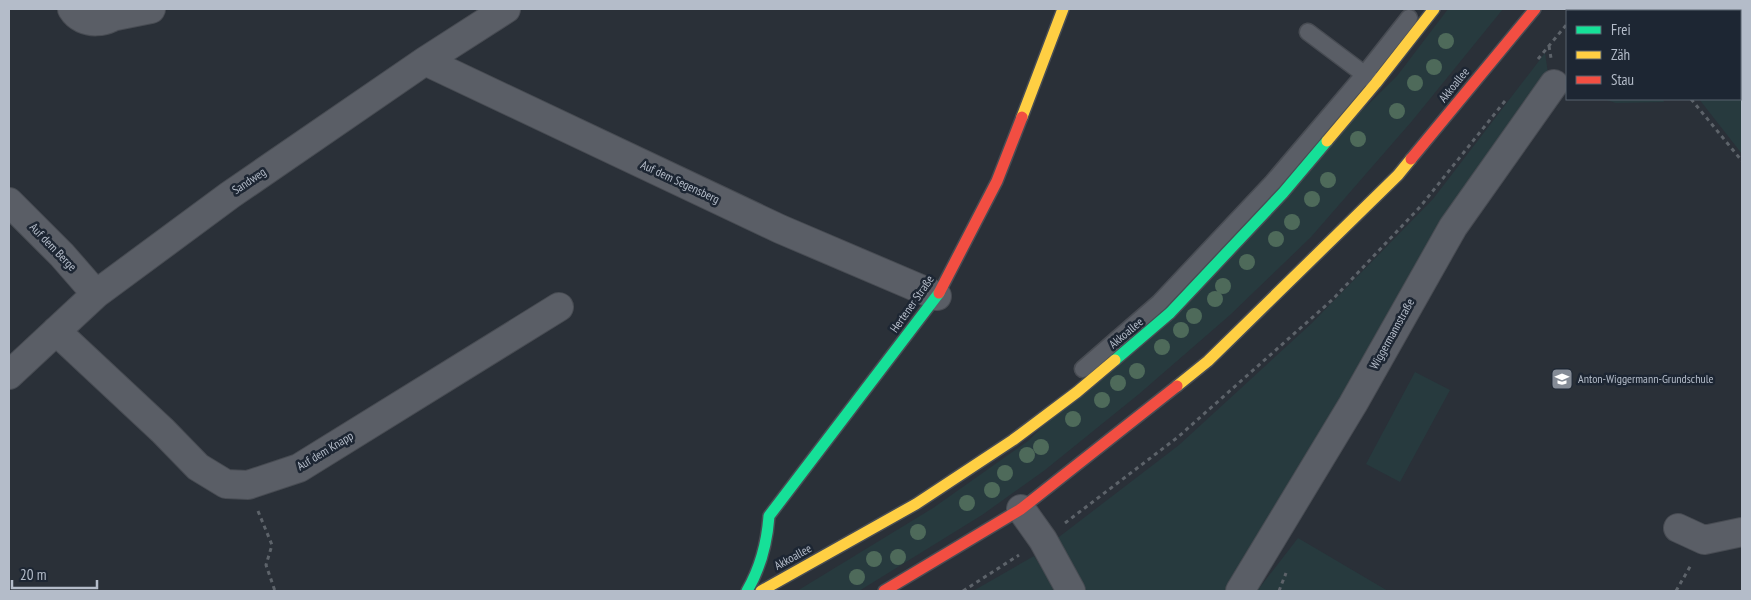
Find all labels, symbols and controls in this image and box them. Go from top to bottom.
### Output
legend [1566,10,1741,100]
text: Frei [1611,20,1631,39]
text: Zäh [1611,45,1630,64]
street label: Akkoallee [1435,64,1472,105]
text: Stau [1611,70,1634,89]
street label: Auf dem Segensberg [638,157,722,206]
street label: Sandweg [229,164,268,197]
street label: Auf dem Berge [27,219,80,274]
street label: Hertener Straße [886,272,937,335]
street label: Wiggermannstraße [1366,296,1417,372]
street label: Akkoallee [1105,314,1146,351]
school or university icon: Anton-Wiggermann-Grundschule [1550,367,1574,391]
place label: Anton-Wiggermann-Grundschule [1578,371,1713,386]
street label: Auf dem Knapp [294,428,356,473]
street label: Akkoallee [772,540,814,573]
scale bar [12,558,98,590]
text: 20 m [20,565,46,584]

